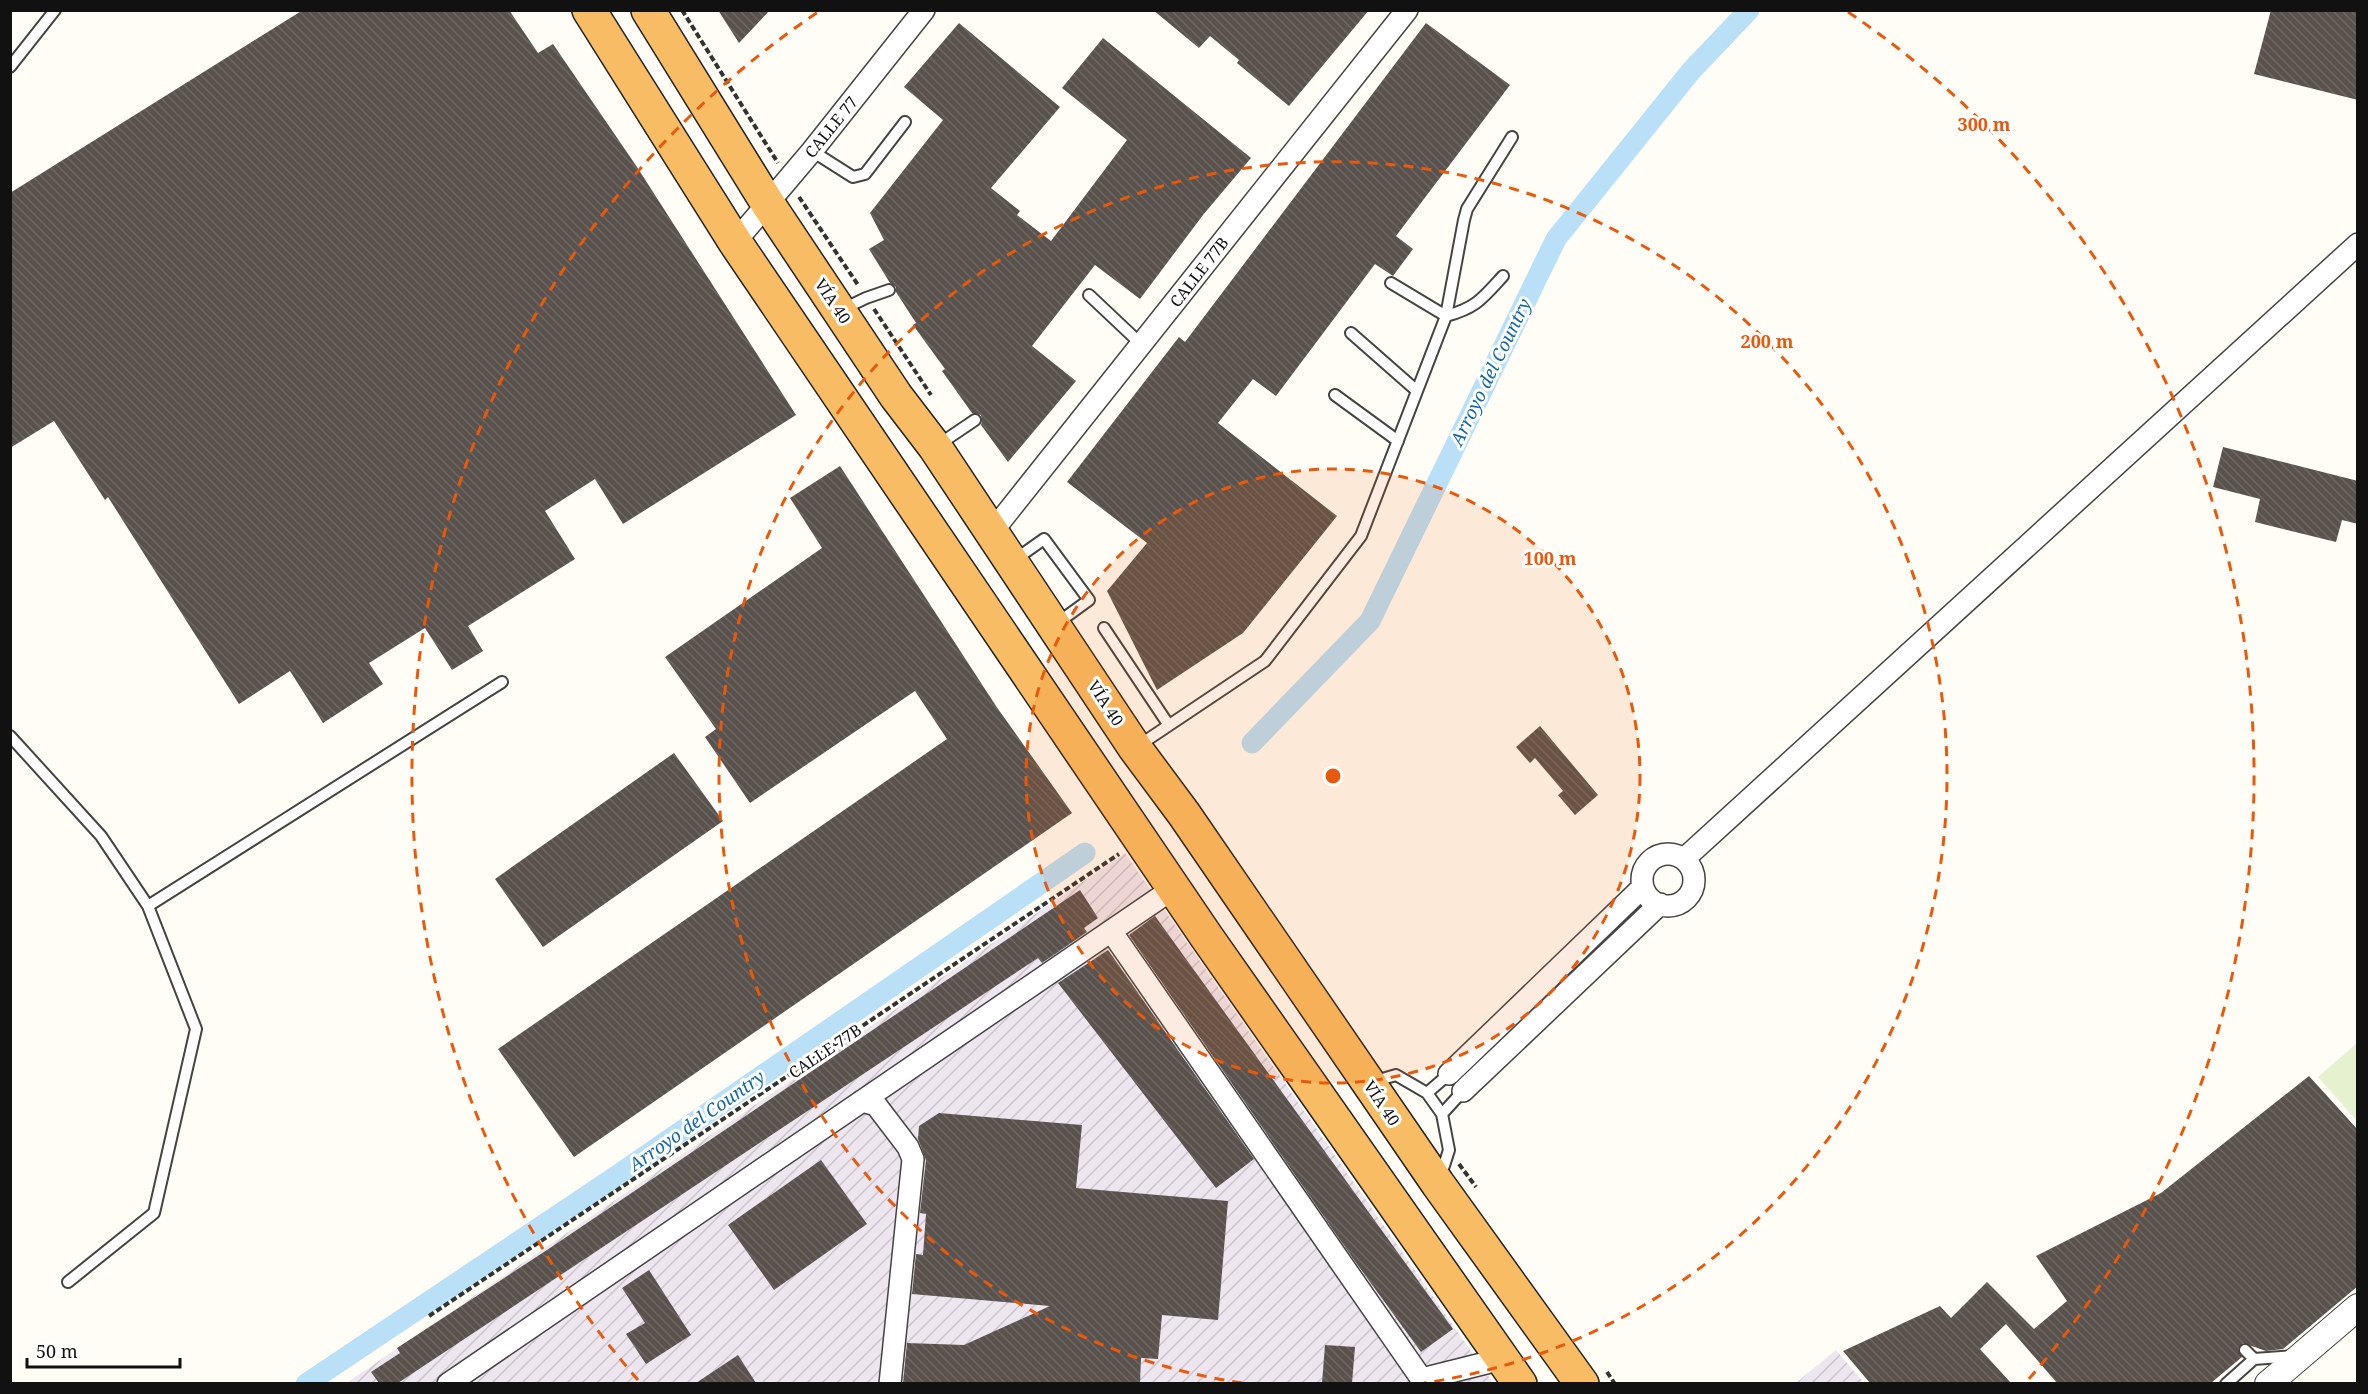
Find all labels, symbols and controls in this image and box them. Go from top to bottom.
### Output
street label: CALLE 77 [799,92,863,162]
text: 300 m [1958,112,2011,136]
street label: CALLE 77B [1165,232,1233,312]
street label: VÍA 40 [810,274,856,328]
water label: Arroyo del Country [1443,294,1536,451]
text: 200 m [1741,329,1794,353]
text: 100 m [1524,546,1577,570]
street label: VÍA 40 [1083,676,1129,730]
centre of rings [1323,766,1343,786]
street label: CALLE 77B [784,1019,866,1083]
water label: Arroyo del Country [622,1064,769,1177]
street label: VÍA 40 [1359,1076,1405,1130]
scale bar [27,1331,180,1369]
text: 50 m [36,1339,78,1363]

